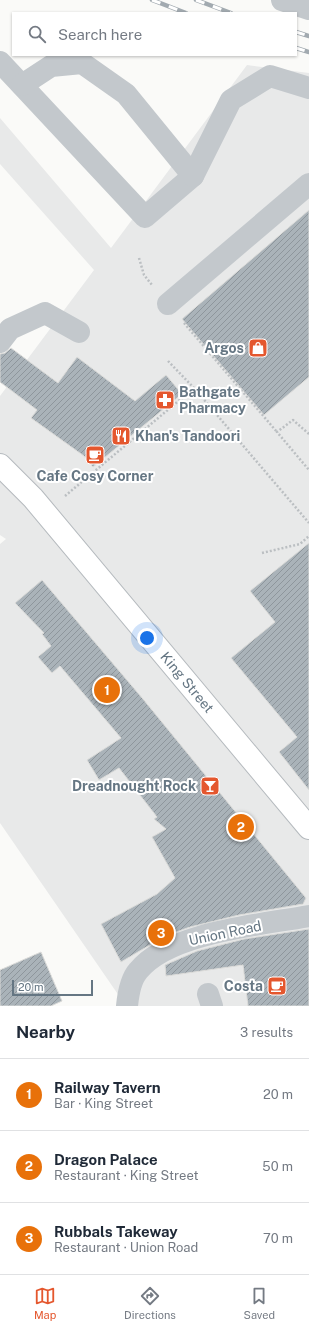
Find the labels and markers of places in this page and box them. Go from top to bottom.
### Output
shop icon: Argos [247,337,269,359]
place label: Argos [204,340,244,356]
place label: Bathgate Pharmacy [179,384,246,416]
pharmacy icon: Bathgate Pharmacy [154,389,176,411]
restaurant icon: Khan's Tandoori [110,425,132,447]
place label: Khan's Tandoori [135,428,240,444]
cafe icon: Cafe Cosy Corner [84,444,106,466]
place label: Cafe Cosy Corner [37,468,154,484]
pin: 1 [94,675,120,705]
bar icon: Dreadnought Rock [199,775,221,797]
place label: Dreadnought Rock [72,778,196,794]
pin: 2 [228,812,254,842]
pin: 3 [148,918,174,948]
cafe icon: Costa [266,975,288,997]
place label: Costa [224,978,263,994]

